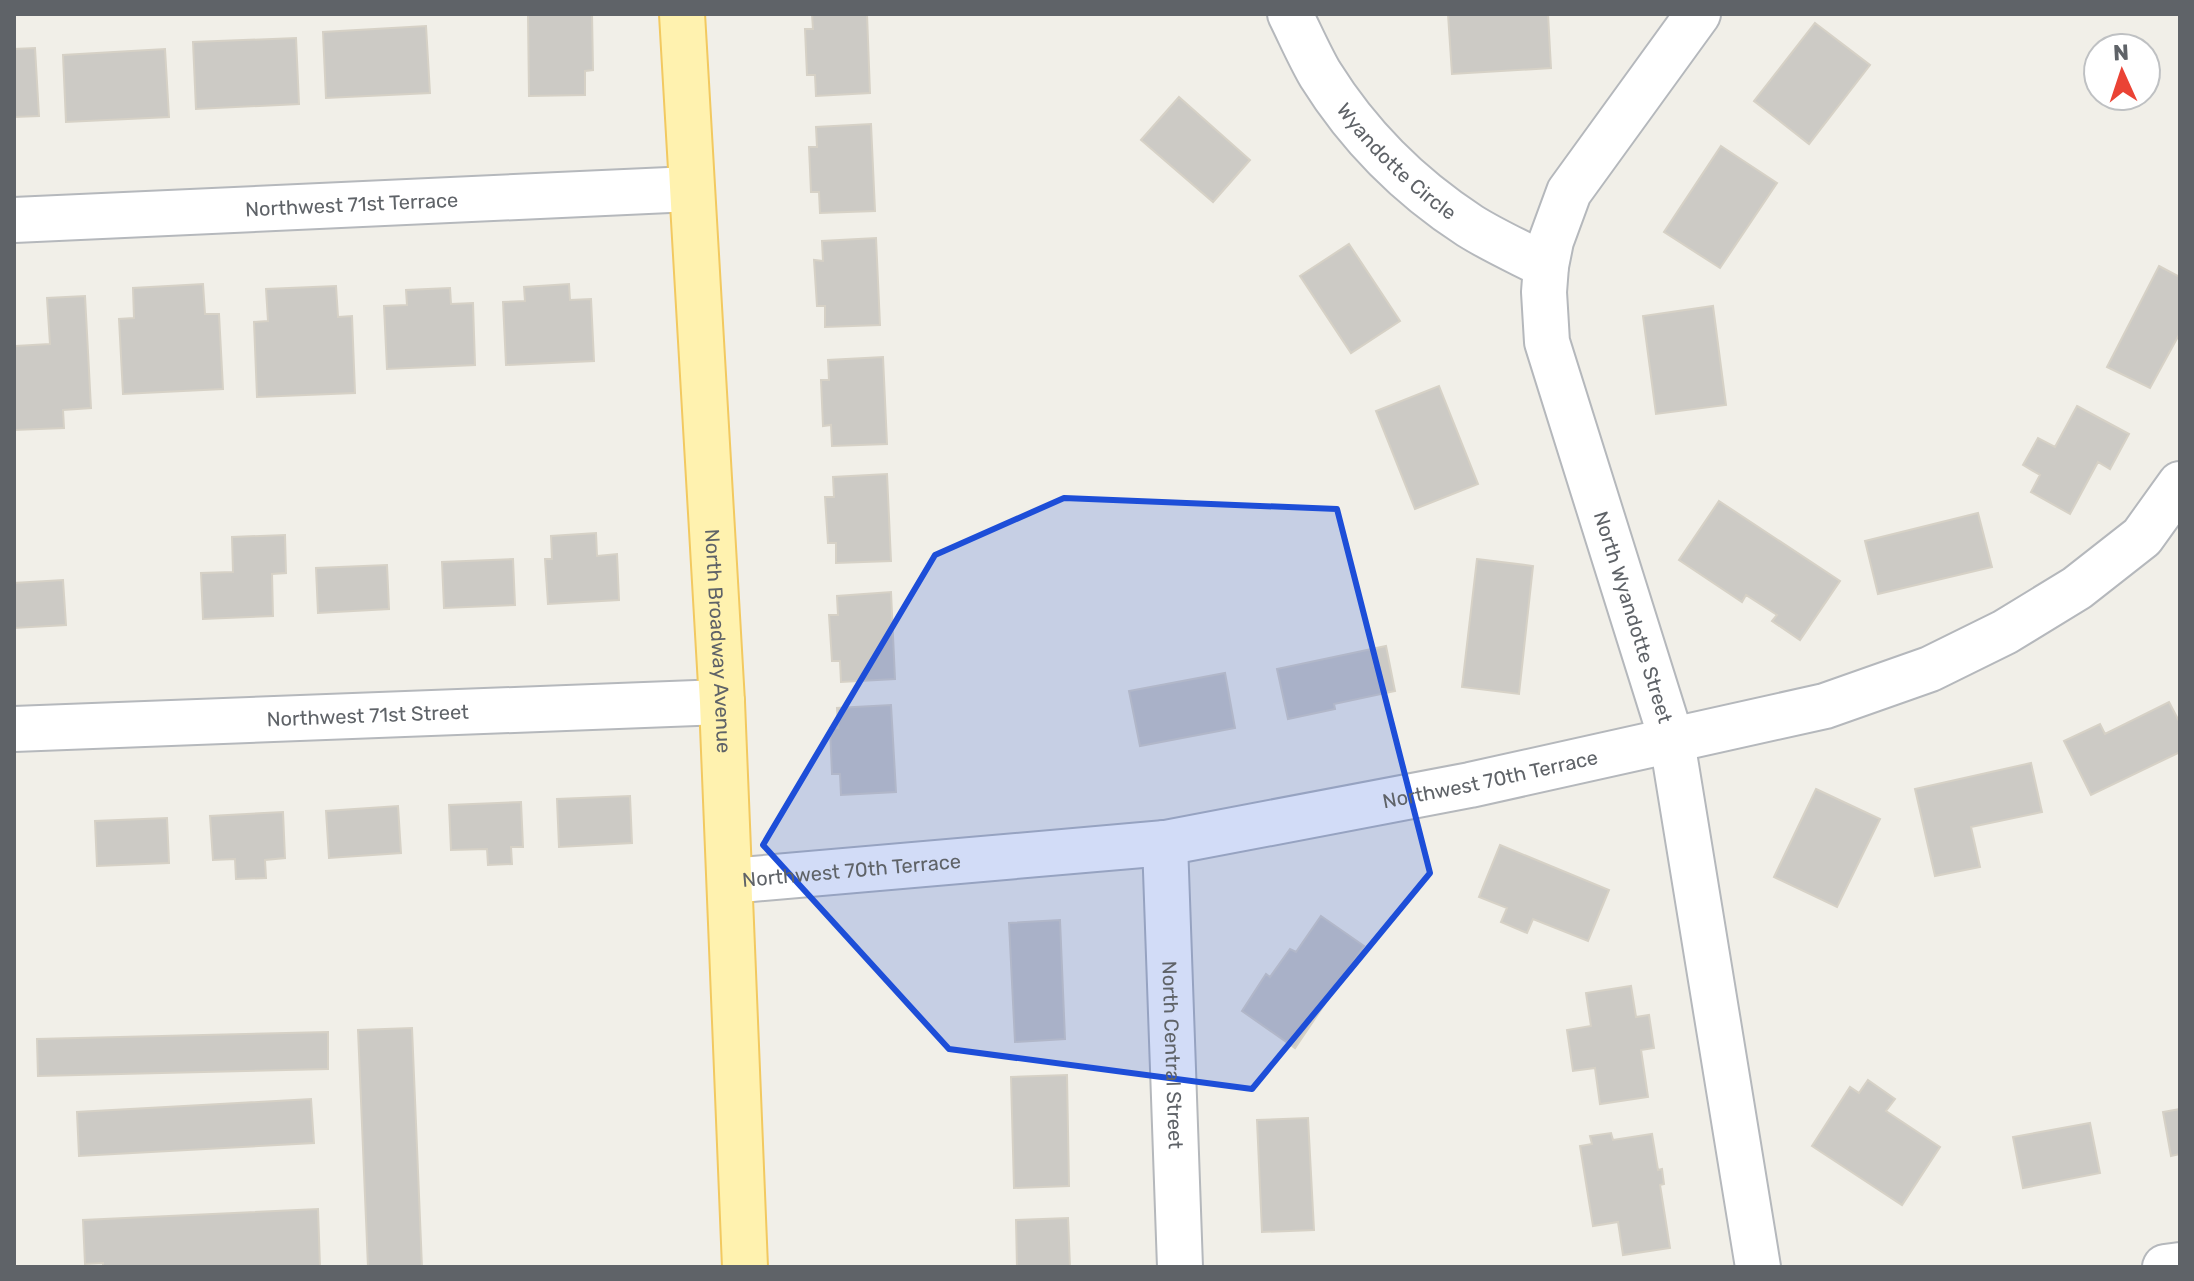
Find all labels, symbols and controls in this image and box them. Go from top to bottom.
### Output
north arrow [2082,32,2162,112]
text: N [2112,39,2130,66]
street label: Wyandotte Circle [1332,98,1461,225]
street label: Northwest 71st Terrace [245,188,459,221]
street label: North Wyandotte Street [1589,508,1678,726]
street label: North Broadway Avenue [700,528,736,754]
street label: Northwest 71st Street [266,700,469,731]
street label: Northwest 70th Terrace [1381,745,1600,813]
street label: Northwest 70th Terrace [741,849,962,892]
street label: North Central Street [1157,960,1188,1150]

